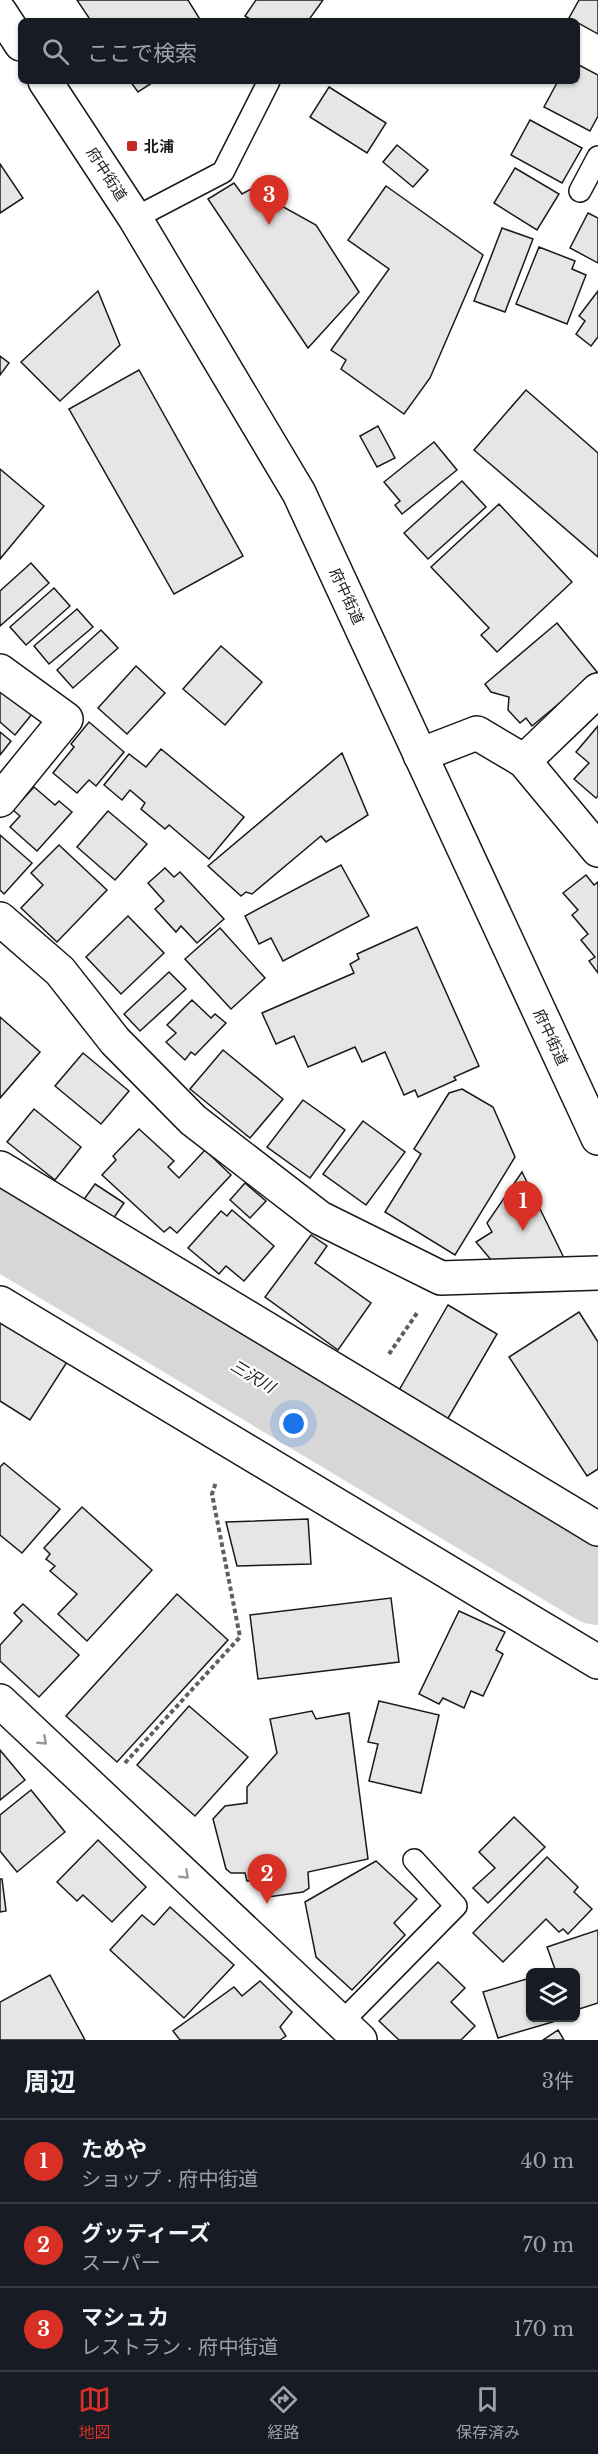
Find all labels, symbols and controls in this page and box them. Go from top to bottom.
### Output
search box [18,18,580,84]
icon: search [39,35,72,68]
text: ここで検索 [87,40,197,67]
place label: 北浦 [144,137,174,156]
marker: 北浦 [125,139,139,153]
street label: 府中街道 [83,144,131,204]
pin: 3 [250,176,288,225]
street label: 府中街道 [326,565,368,627]
street label: 府中街道 [530,1006,572,1068]
pin: 1 [504,1182,542,1231]
water label: 三沢川 [227,1355,280,1398]
your location [279,1409,308,1438]
one-way arrow [36,1734,46,1745]
pin: 2 [248,1854,286,1904]
one-way arrow [177,1867,188,1878]
map controls [526,1968,580,2022]
button: layers [526,1968,580,2022]
text: 周辺 [24,2066,76,2098]
text: 3件 [542,2069,574,2093]
text: ためや [81,2136,147,2163]
text: 1 [39,2149,48,2173]
text: 40 m [521,2149,574,2173]
text: ショップ · 府中街道 [81,2167,258,2191]
text: グッティーズ [81,2220,211,2247]
text: 2 [37,2233,50,2257]
text: 70 m [522,2233,574,2257]
text: スーパー [81,2251,161,2275]
text: マシュカ [81,2304,169,2331]
text: 3 [37,2317,50,2341]
text: 170 m [514,2317,574,2341]
text: レストラン · 府中街道 [81,2335,278,2359]
tab: 地図 [78,2383,111,2443]
tab: 経路 [267,2383,300,2443]
tab: 保存済み [456,2383,520,2443]

